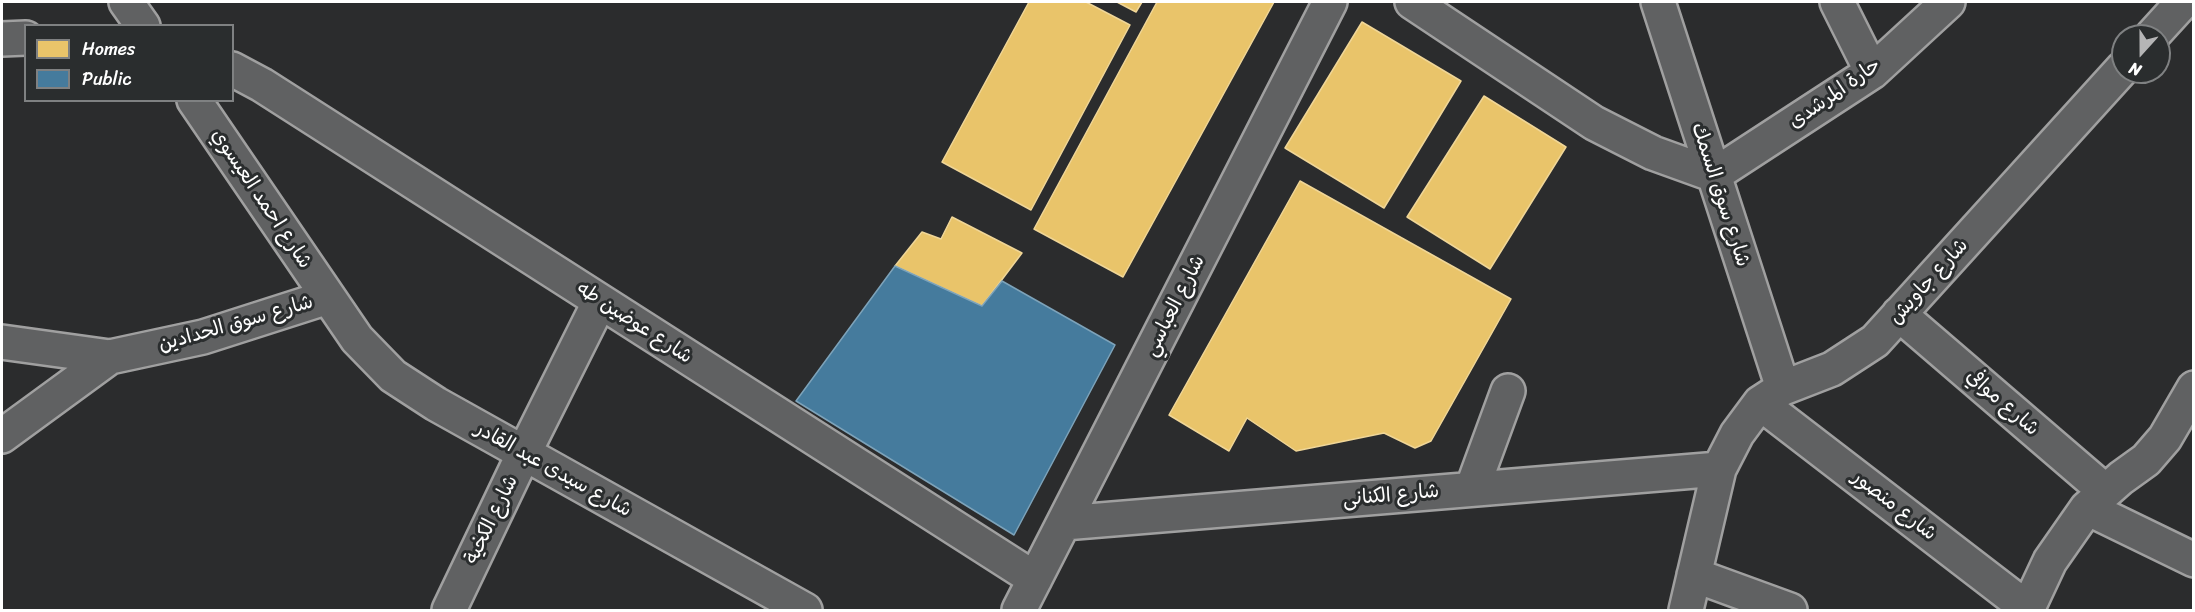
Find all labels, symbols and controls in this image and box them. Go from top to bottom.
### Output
legend [24,24,234,102]
north arrow [2111,24,2171,84]
text: Homes [82,33,135,65]
street label: حارة المرشدى [1784,53,1886,135]
text: N [2125,54,2145,85]
text: Public [82,63,132,95]
street label: شارع سوق السمك [1685,120,1755,270]
street label: شارع احمد العيسوي [205,125,317,273]
street label: شارع جاويش [1884,234,1974,330]
street label: شارع العباسي [1139,251,1211,361]
street label: شارع عوضين طه [571,277,697,369]
street label: شارع سوق الحدادين [156,290,316,358]
street label: شارع موافي [1960,365,2044,441]
street label: شارع سيدى عبد القادر [471,417,635,523]
street label: شارع منصور [1847,466,1941,546]
street label: شارع الكخية [460,472,524,568]
street label: شارع الكنانى [1342,480,1440,512]

